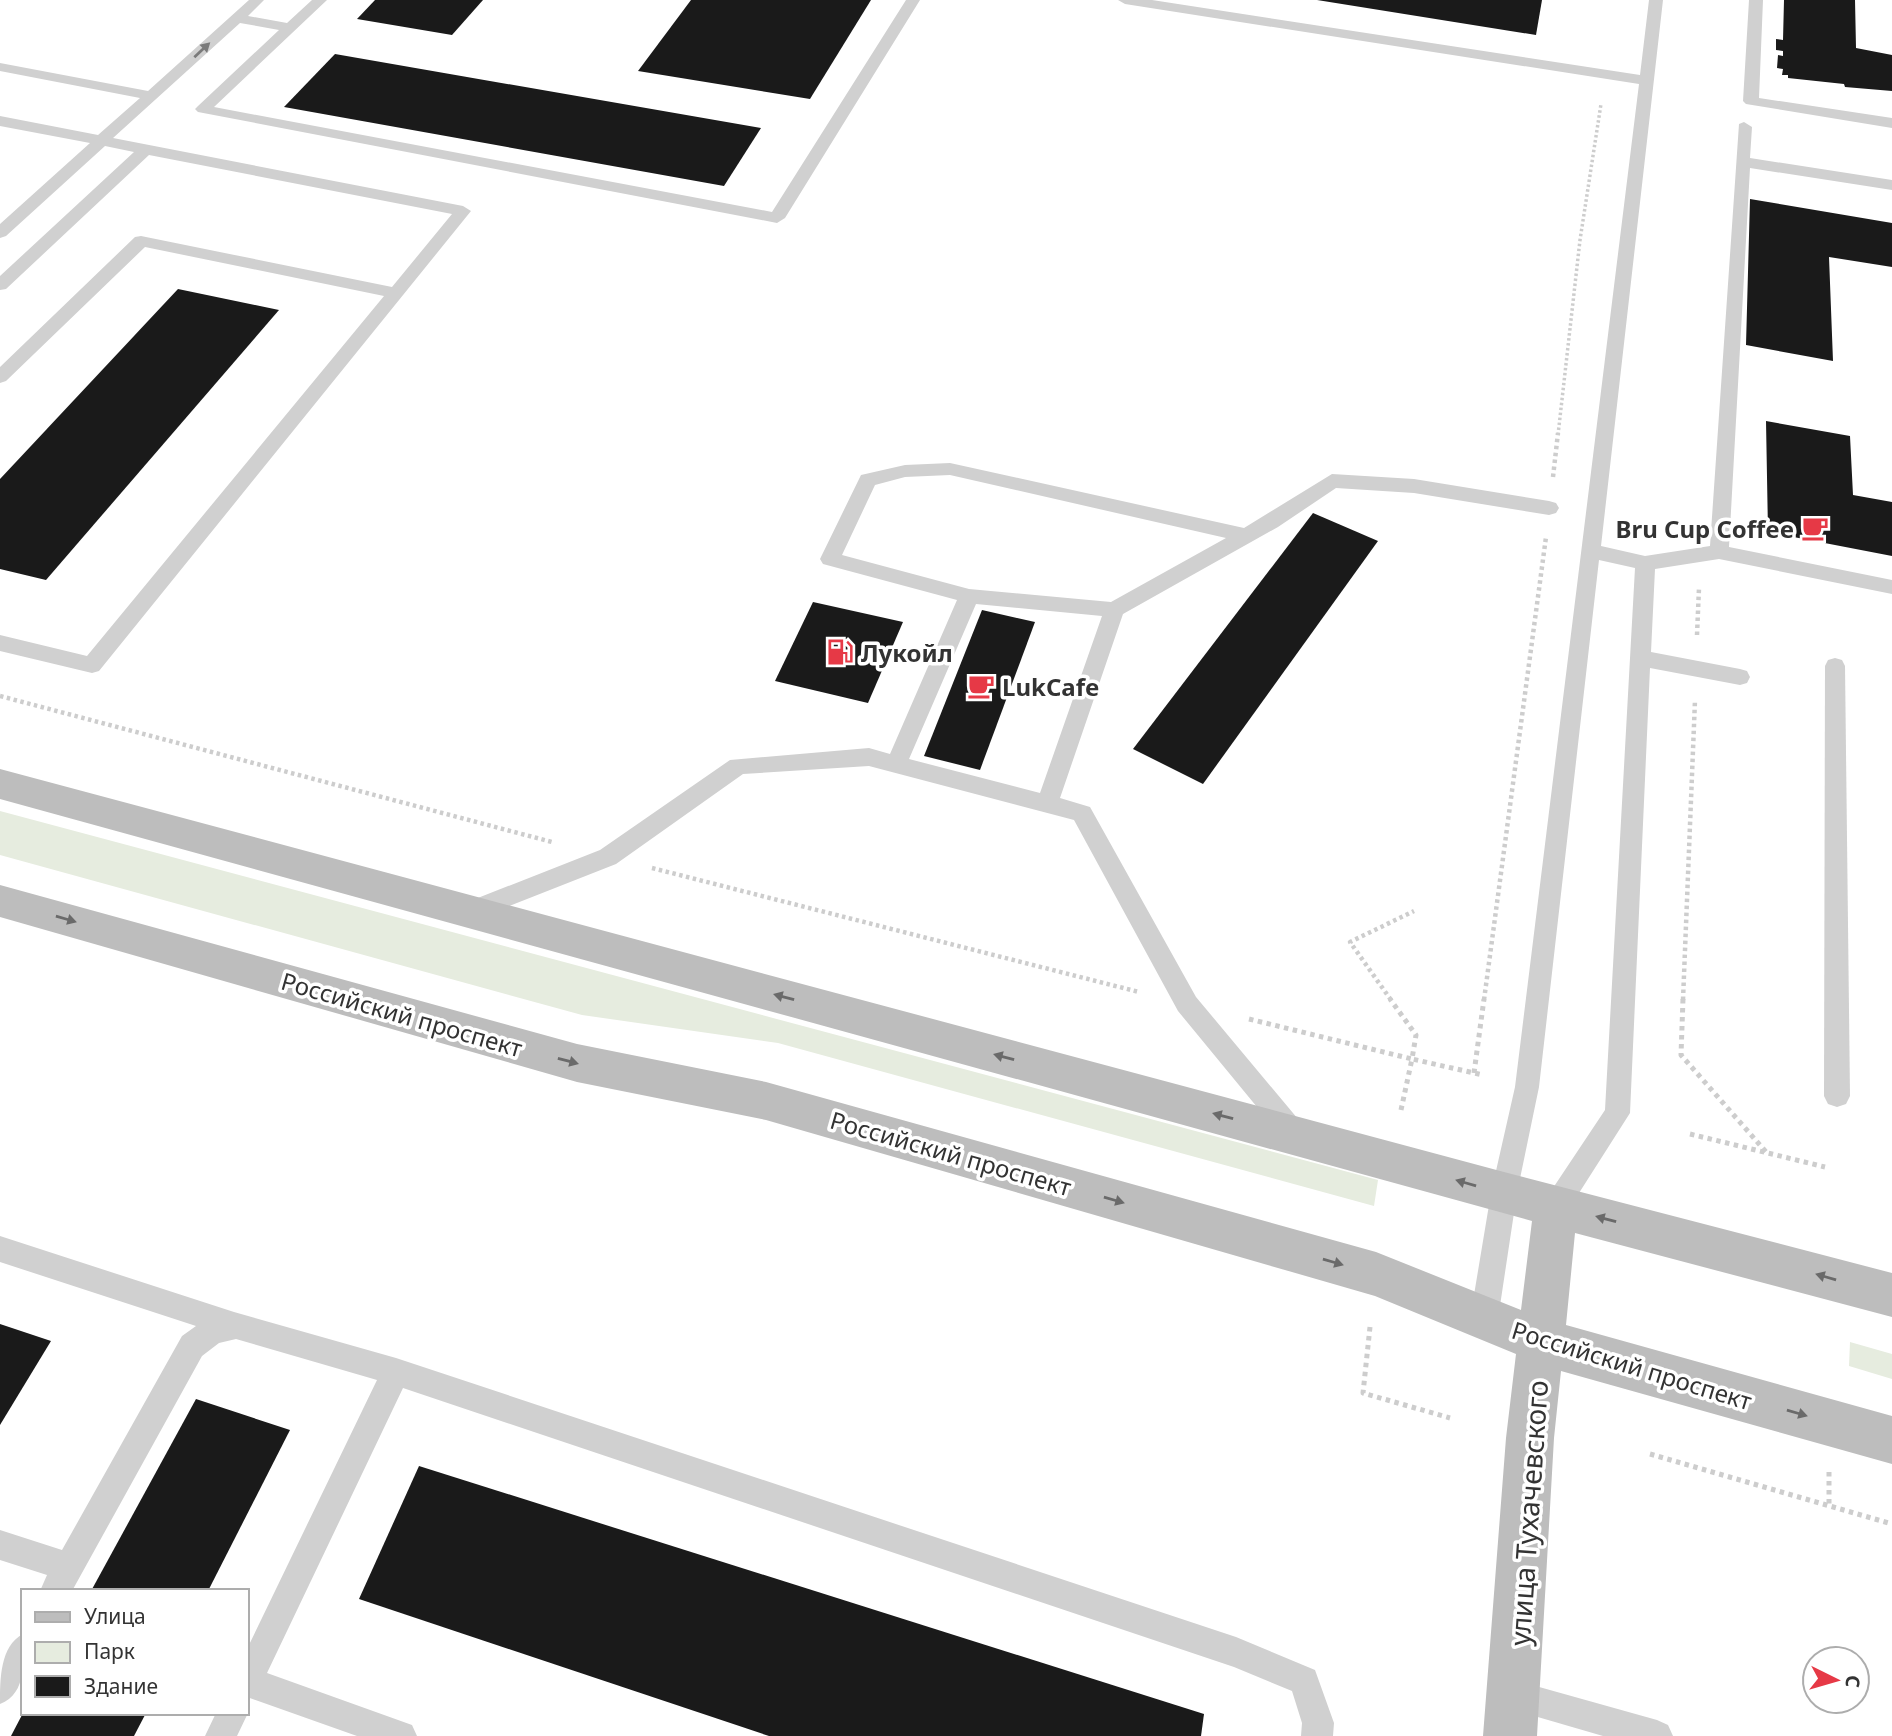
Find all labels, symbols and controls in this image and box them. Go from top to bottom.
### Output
one-way arrow [194,43,211,58]
place label: Bru Cup Coffee [1615,512,1794,545]
cafe icon: Bru Cup Coffee [1800,513,1830,543]
place label: Лукойл [861,636,953,669]
fuel station icon: Лукойл [825,637,855,667]
place label: LukCafe [1002,670,1099,703]
cafe icon: LukCafe [966,671,996,701]
one-way arrow [55,915,76,925]
street label: Российский проспект [278,964,526,1064]
one-way arrow [773,991,795,1002]
one-way arrow [993,1051,1014,1061]
one-way arrow [558,1056,579,1066]
street label: Российский проспект [827,1103,1075,1203]
one-way arrow [1212,1110,1234,1121]
one-way arrow [1456,1177,1477,1187]
one-way arrow [1104,1195,1125,1205]
one-way arrow [1595,1213,1617,1224]
one-way arrow [1323,1257,1345,1268]
one-way arrow [1815,1271,1837,1282]
street label: Российский проспект [1508,1313,1756,1417]
street label: улица Тухачевского [1500,1379,1556,1647]
one-way arrow [1786,1408,1808,1419]
legend [21,1589,248,1715]
text: Улица [84,1602,146,1630]
text: Парк [84,1637,135,1665]
north arrow [1801,1645,1871,1715]
text: Здание [84,1672,158,1700]
text: С [1839,1674,1866,1689]

